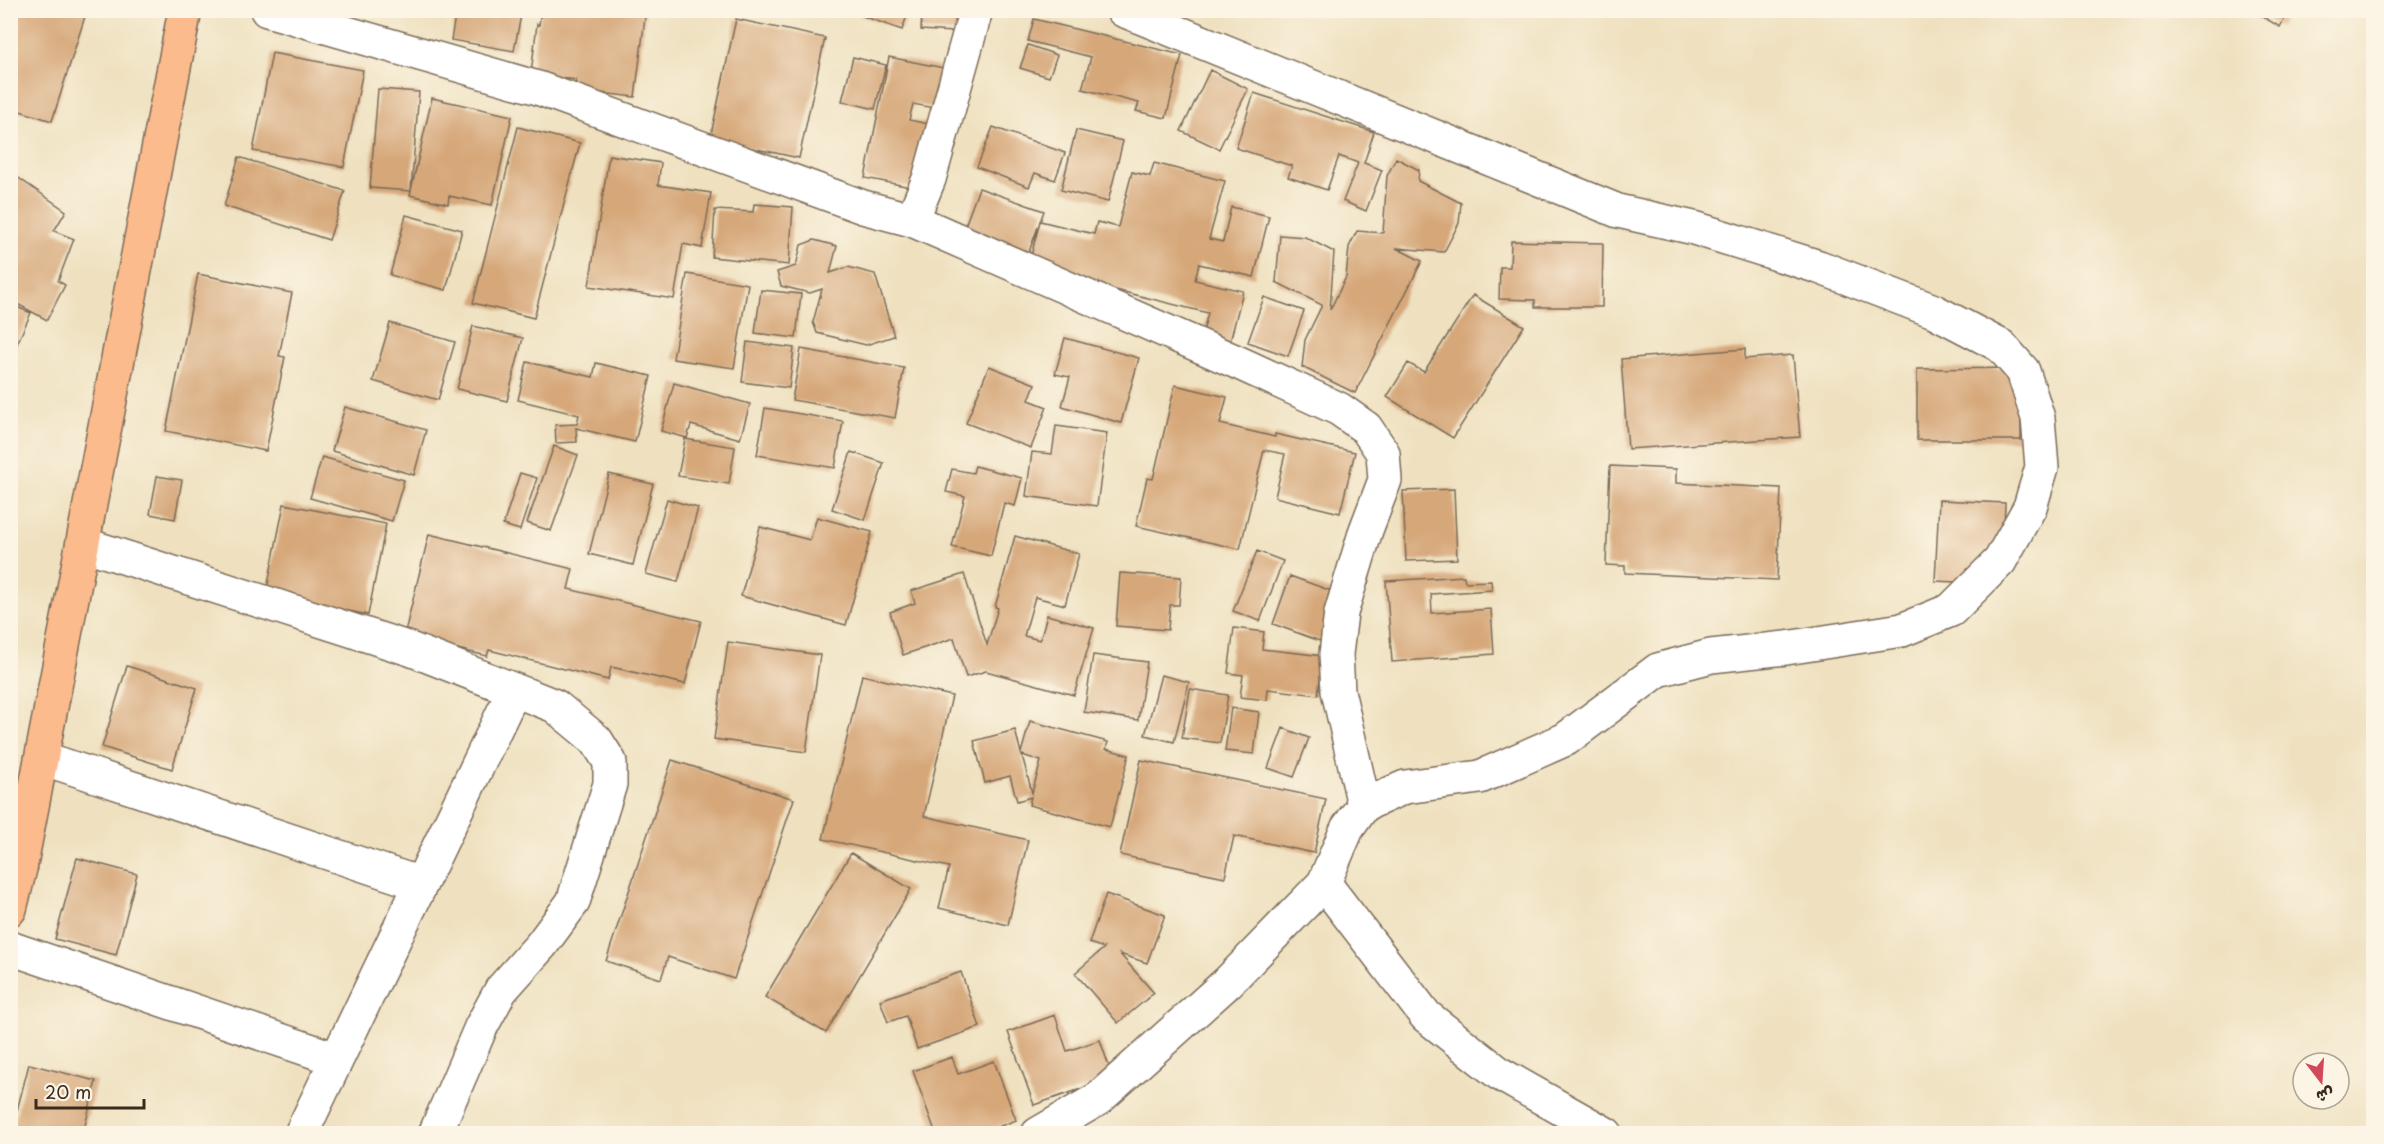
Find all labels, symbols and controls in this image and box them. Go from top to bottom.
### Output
north arrow [2291,1051,2351,1111]
scale bar [36,1072,144,1110]
text: 20 m [45,1078,91,1105]
text: ش [2314,1082,2338,1110]

